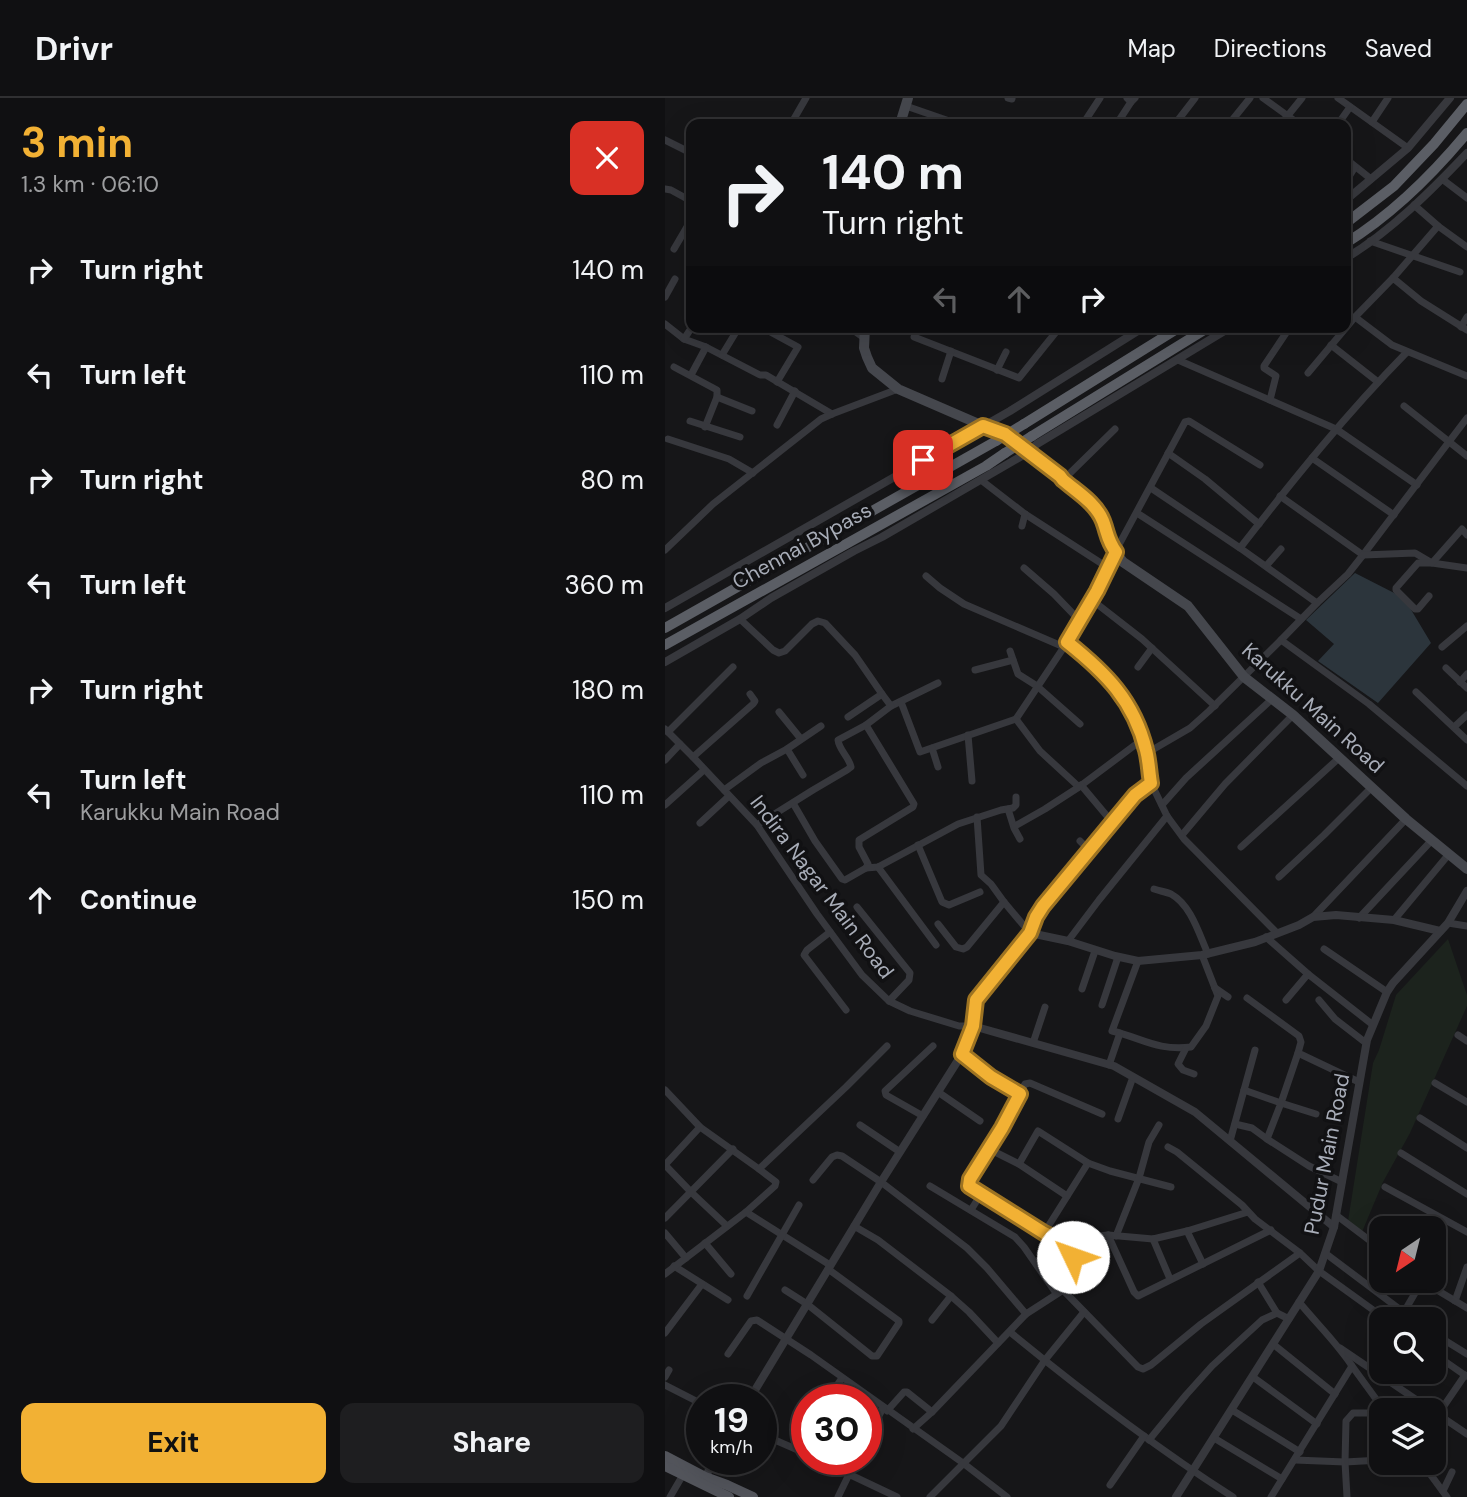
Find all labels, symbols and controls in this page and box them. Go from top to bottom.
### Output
text: Drivr [35,27,113,70]
text: Map [1128,33,1176,64]
text: Directions [1214,33,1327,64]
text: Saved [1365,33,1432,64]
text: 3 min [21,115,133,170]
button: close [570,121,644,195]
text: 140 m [822,140,964,204]
icon: right [707,147,798,238]
text: 1.3 km · 06:10 [21,169,159,199]
text: Turn right [822,202,964,244]
icon: right [21,251,59,289]
text: Turn right [80,253,204,287]
text: 140 m [572,253,644,287]
icon: left [927,280,965,318]
icon: ahead [1000,280,1038,318]
icon: right [1073,280,1111,318]
icon: left [21,356,59,394]
text: Turn left [80,358,187,392]
text: 110 m [580,358,644,392]
pin [893,430,953,490]
icon: arrive [904,441,942,479]
icon: right [21,461,59,499]
text: Turn right [80,463,204,497]
text: 80 m [580,463,644,497]
street label: Chennai Bypass [727,496,877,596]
icon: left [21,566,59,604]
text: Turn left [80,568,187,602]
text: 360 m [564,568,644,602]
street label: Karukku Main Road [1236,637,1390,779]
icon: right [21,671,59,709]
text: Turn right [80,673,204,707]
text: 180 m [572,673,644,707]
text: Turn left [80,763,187,797]
icon: left [21,776,59,814]
text: 110 m [580,778,644,812]
street label: Indira Nagar Main Road [744,790,900,984]
text: Karukku Main Road [80,797,280,827]
icon: ahead [21,881,59,919]
text: Continue [80,883,197,917]
text: 150 m [572,883,644,917]
street label: Pudur Main Road [1298,1071,1356,1237]
north arrow [1369,1216,1445,1293]
map controls [1369,1216,1446,1475]
position arrow [1036,1220,1110,1294]
button: search [1369,1307,1446,1384]
speed limit sign: 30 [791,1384,882,1475]
text: 19 [714,1397,749,1443]
button: layers [1369,1398,1446,1475]
button: Exit [21,1403,326,1483]
button: Share [340,1403,644,1483]
text: km/h [710,1435,753,1459]

